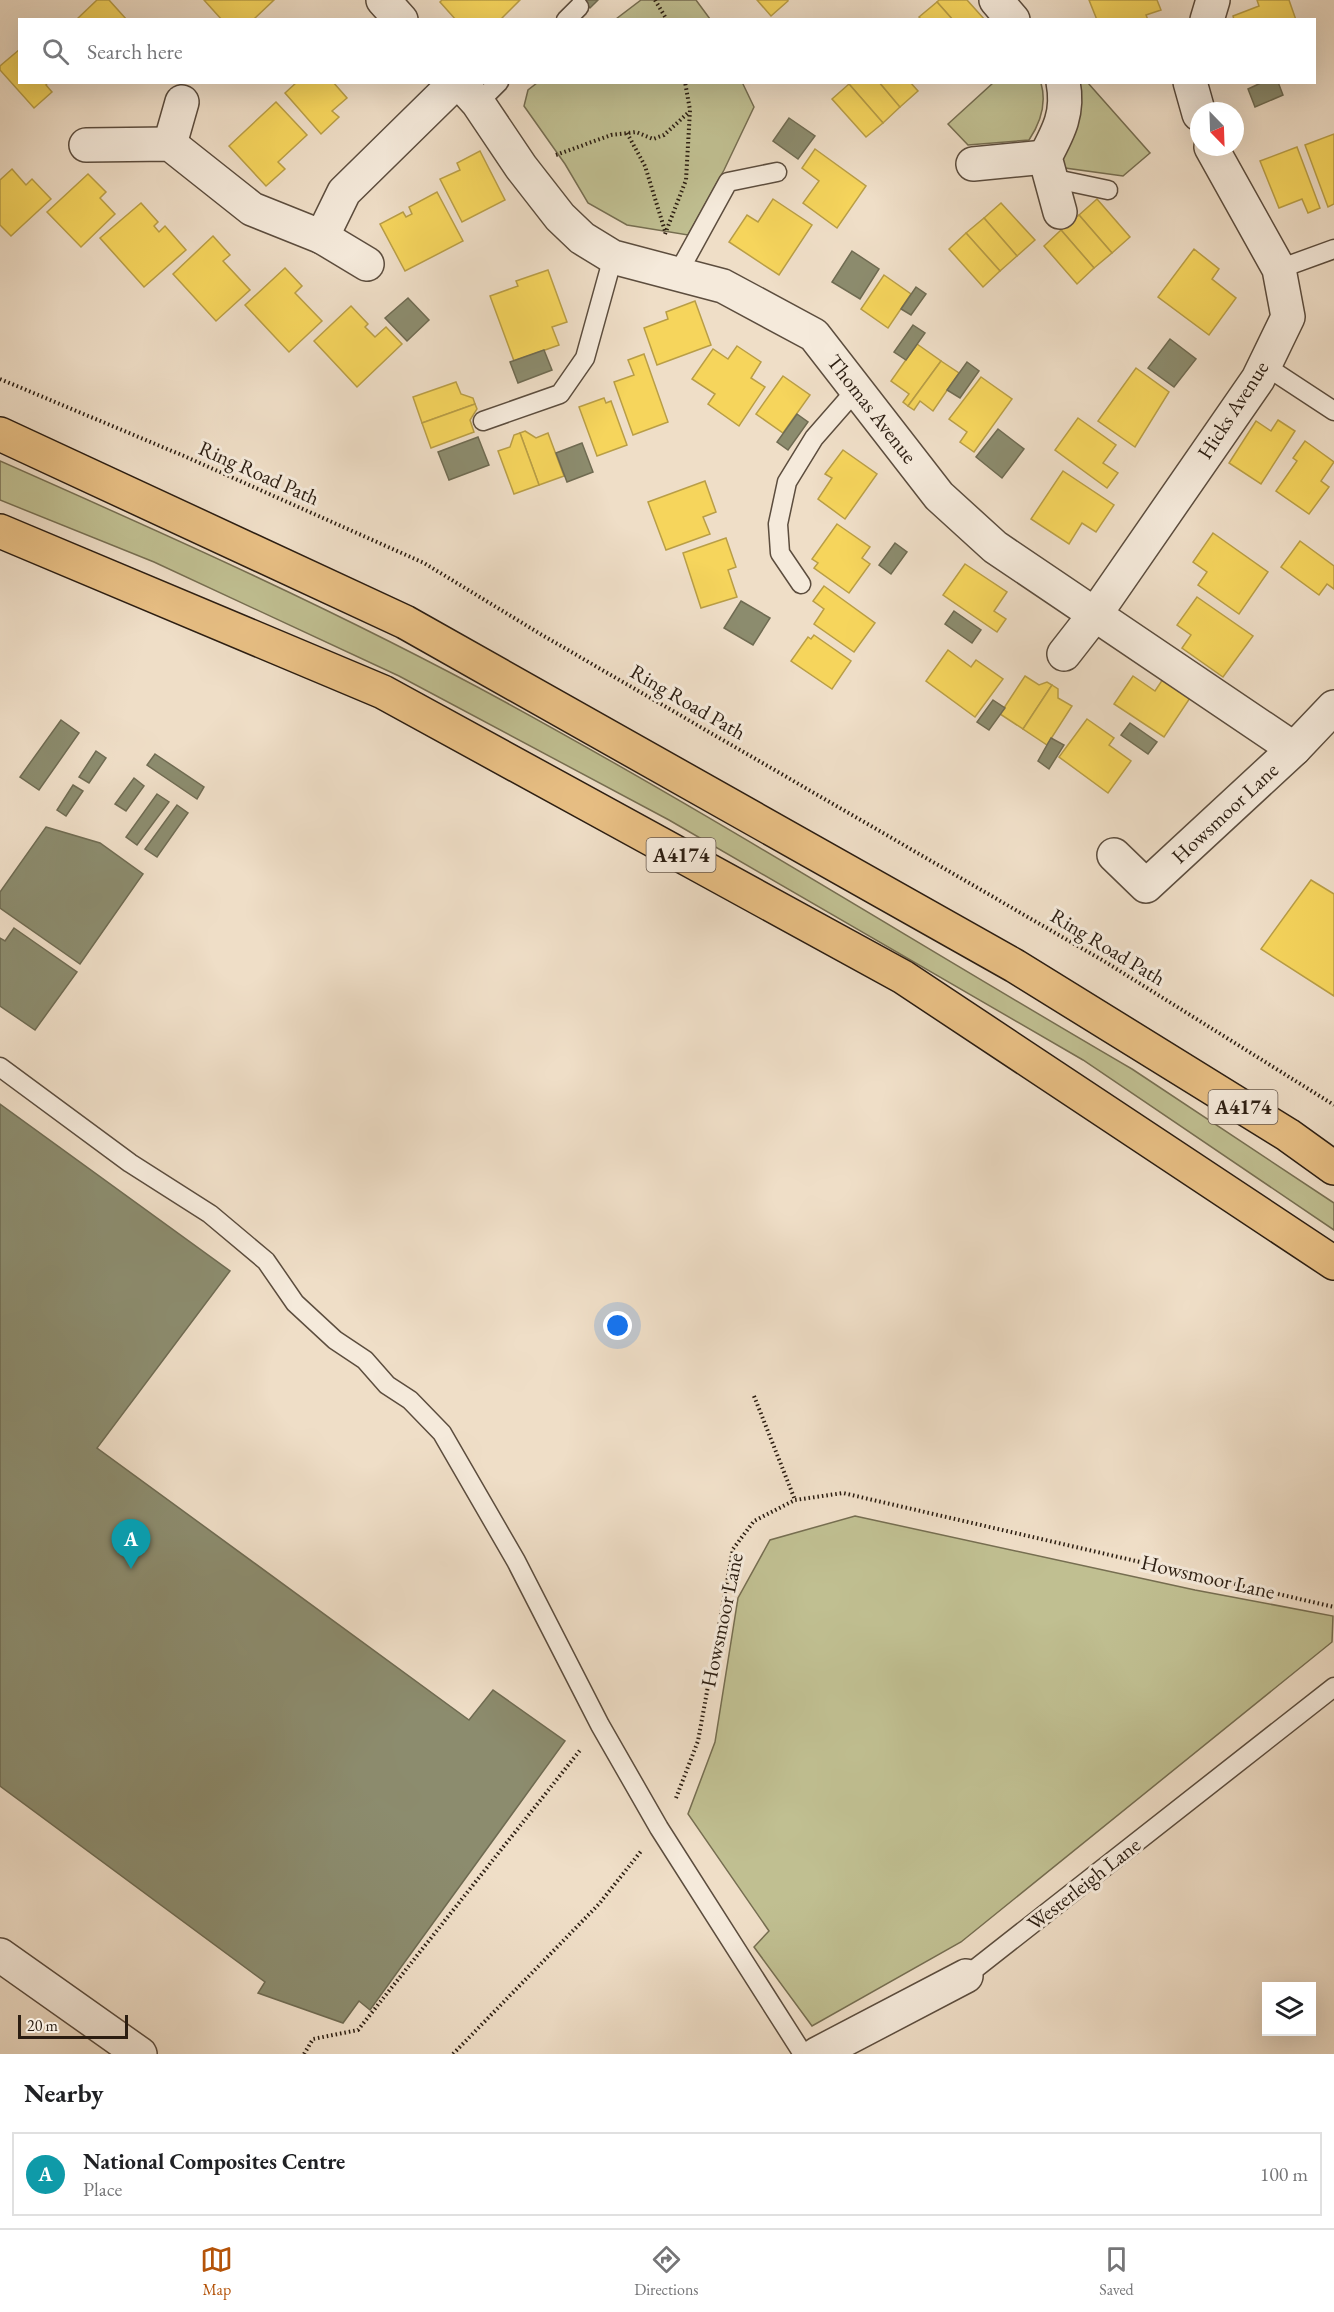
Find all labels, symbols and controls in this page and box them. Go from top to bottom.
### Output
search box [18,18,1316,84]
icon: search [39,35,72,68]
text: Search here [87,37,182,66]
north arrow [1190,102,1244,156]
street label: Thomas Avenue [821,349,923,469]
street label: Hicks Avenue [1191,355,1274,464]
street label: Ring Road Path [195,434,324,511]
street label: Ring Road Path [626,658,751,746]
street label: Howsmoor Lane [1166,756,1284,869]
road number: A4174 [646,838,716,872]
street label: Ring Road Path [1046,902,1171,991]
road number: A4174 [1208,1090,1278,1124]
your location [603,1311,632,1340]
pin: A [112,1520,150,1569]
street label: Howsmoor Lane [1139,1548,1278,1605]
street label: Howsmoor Lane [694,1550,749,1689]
street label: Westerleigh Lane [1022,1831,1146,1936]
map controls [1262,1982,1316,2036]
button: layers [1262,1982,1316,2036]
scale bar [18,2012,128,2040]
text: 20 m [27,2015,58,2036]
text: Nearby [24,2076,104,2110]
text: National Composites Centre [83,2147,345,2176]
text: A [38,2161,53,2187]
text: 100 m [1260,2161,1308,2187]
text: Place [83,2176,122,2202]
tab: Map [200,2243,233,2300]
tab: Directions [634,2243,699,2300]
tab: Saved [1099,2243,1134,2300]

